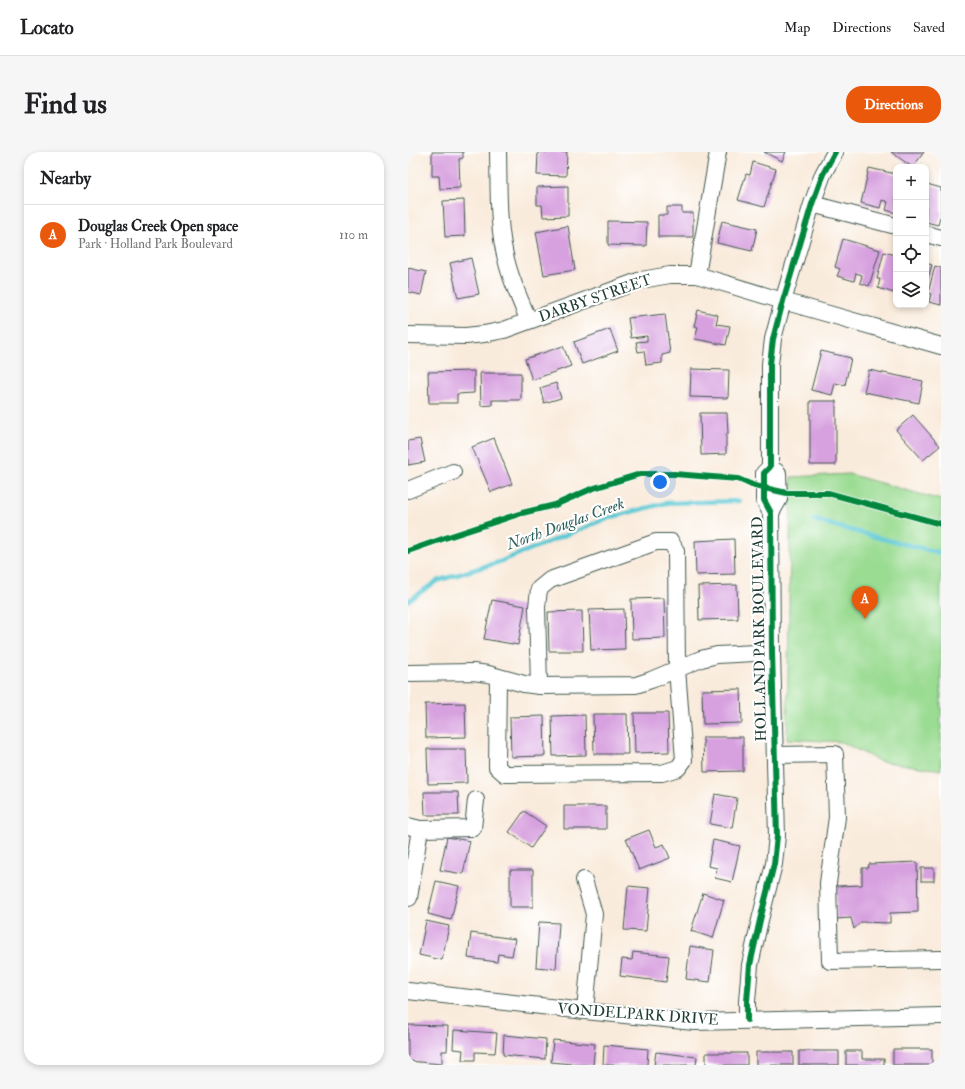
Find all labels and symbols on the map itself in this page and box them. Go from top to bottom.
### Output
street label: DARBY STREET [536,270,654,327]
your location [650,472,670,492]
water label: North Douglas Creek [503,493,627,555]
street label: HOLLAND PARK BOULEVARD [748,516,771,742]
pin: A [852,586,878,619]
street label: VONDELPARK DRIVE [557,999,720,1030]

